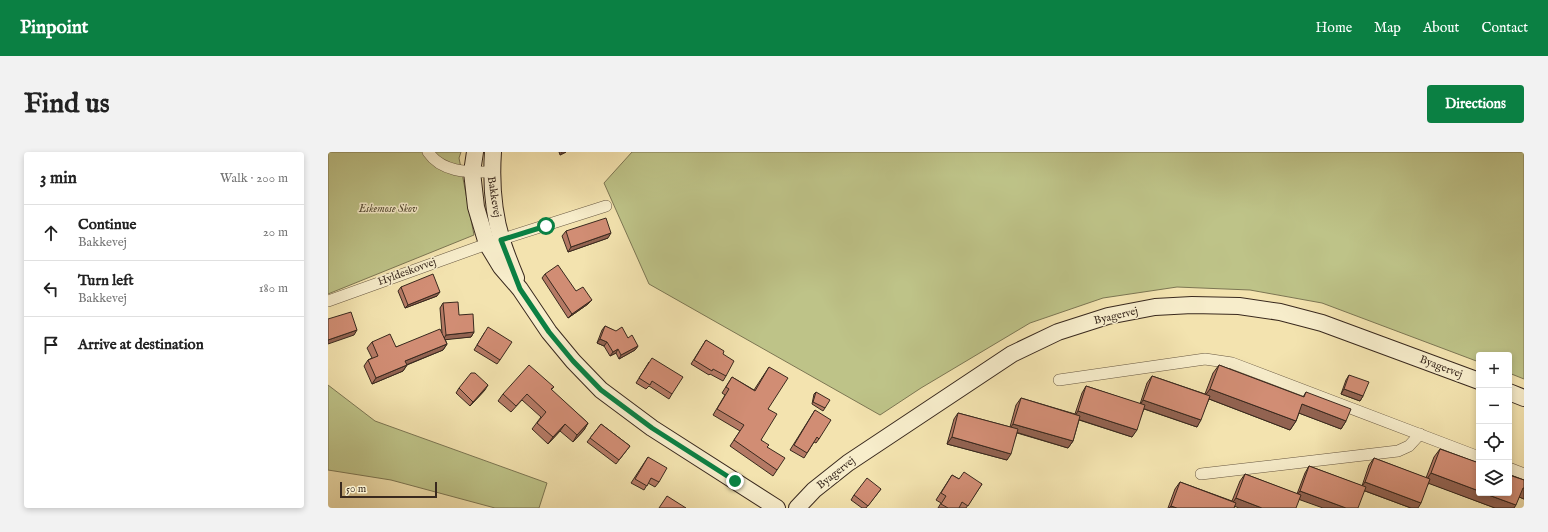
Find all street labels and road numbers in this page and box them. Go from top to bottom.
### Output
street label: Bakkevej [484,176,504,218]
street label: Hyldeskovvej [376,255,438,289]
street label: Byagervej [1093,304,1139,328]
street label: Byagervej [1418,352,1464,382]
street label: Byagervej [814,454,858,492]

